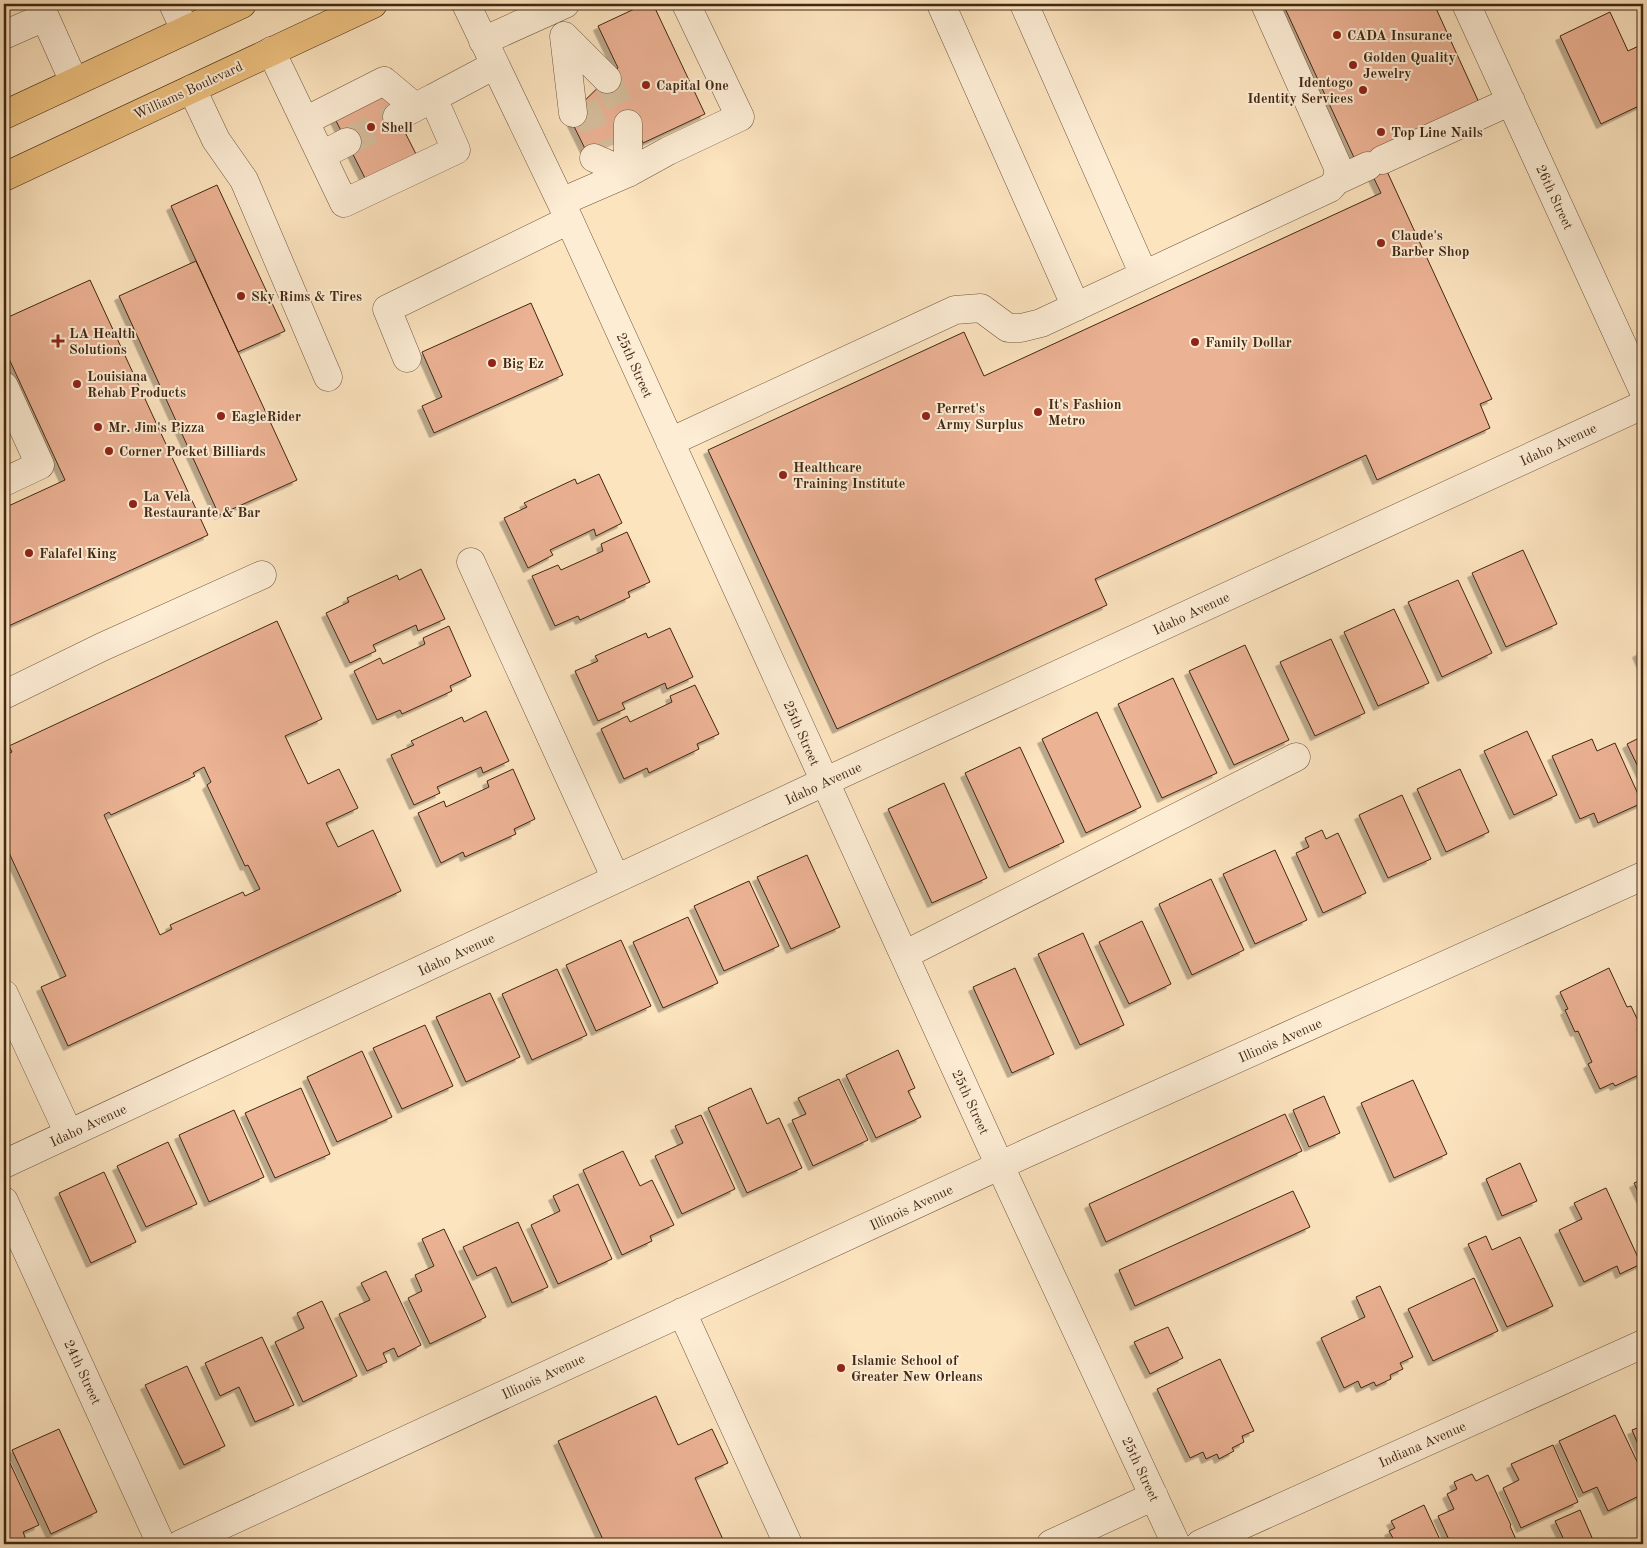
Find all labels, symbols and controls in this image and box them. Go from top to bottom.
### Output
marker: CADA Insurance [1331,29,1343,41]
place label: CADA Insurance [1347,29,1452,43]
place label: Golden Quality Jewelry [1363,51,1456,81]
street label: Williams Boulevard [132,59,245,122]
marker: Golden Quality Jewelry [1347,59,1359,71]
place label: Identogo Identity Services [1247,76,1353,106]
marker: Capital One [640,79,652,91]
place label: Capital One [656,79,729,93]
marker: Identogo Identity Services [1357,84,1369,96]
marker: Shell [365,121,377,133]
place label: Shell [381,121,413,135]
marker: Top Line Nails [1375,126,1387,138]
place label: Top Line Nails [1391,126,1483,140]
street label: 26th Street [1533,163,1575,232]
place label: Claude's Barber Shop [1391,229,1469,259]
marker: Claude's Barber Shop [1375,237,1387,249]
marker: Sky Rims & Tires [235,290,247,302]
place label: Sky Rims & Tires [251,290,362,304]
place label: LA Health Solutions [69,327,136,357]
street label: 25th Street [614,331,655,400]
marker: LA Health Solutions [51,334,65,348]
marker: Family Dollar [1189,336,1201,348]
place label: Family Dollar [1205,336,1292,350]
marker: Big Ez [486,357,498,369]
place label: Big Ez [502,357,544,371]
place label: Louisiana Rehab Products [87,370,186,400]
marker: Louisiana Rehab Products [71,378,83,390]
place label: It's Fashion Metro [1048,398,1122,428]
place label: Perret's Army Surplus [936,402,1023,432]
marker: It's Fashion Metro [1032,406,1044,418]
marker: EagleRider [215,410,227,422]
place label: EagleRider [231,410,301,424]
marker: Perret's Army Surplus [920,410,932,422]
marker: Mr. Jim's Pizza [92,421,104,433]
place label: Mr. Jim's Pizza [108,421,205,435]
street label: Idaho Avenue [1518,421,1599,469]
marker: Corner Pocket Billiards [103,445,115,457]
place label: Corner Pocket Billiards [119,445,266,459]
place label: Healthcare Training Institute [793,461,905,491]
marker: Healthcare Training Institute [777,469,789,481]
place label: La Vela Restaurante & Bar [143,490,260,520]
marker: La Vela Restaurante & Bar [127,498,139,510]
marker: Falafel King [23,547,35,559]
place label: Falafel King [39,547,117,561]
street label: Idaho Avenue [1151,590,1232,638]
street label: 25th Street [781,699,822,768]
street label: Idaho Avenue [783,760,864,808]
street label: Idaho Avenue [416,931,497,979]
street label: Illinois Avenue [1237,1016,1324,1066]
street label: 25th Street [949,1068,991,1137]
street label: Idaho Avenue [48,1102,129,1150]
street label: Illinois Avenue [868,1183,955,1233]
street label: 24th Street [61,1338,103,1407]
street label: Illinois Avenue [500,1352,587,1402]
place label: Islamic School of Greater New Orleans [851,1354,983,1384]
marker: Islamic School of Greater New Orleans [835,1362,847,1374]
street label: Indiana Avenue [1377,1419,1468,1470]
street label: 25th Street [1119,1435,1161,1504]

